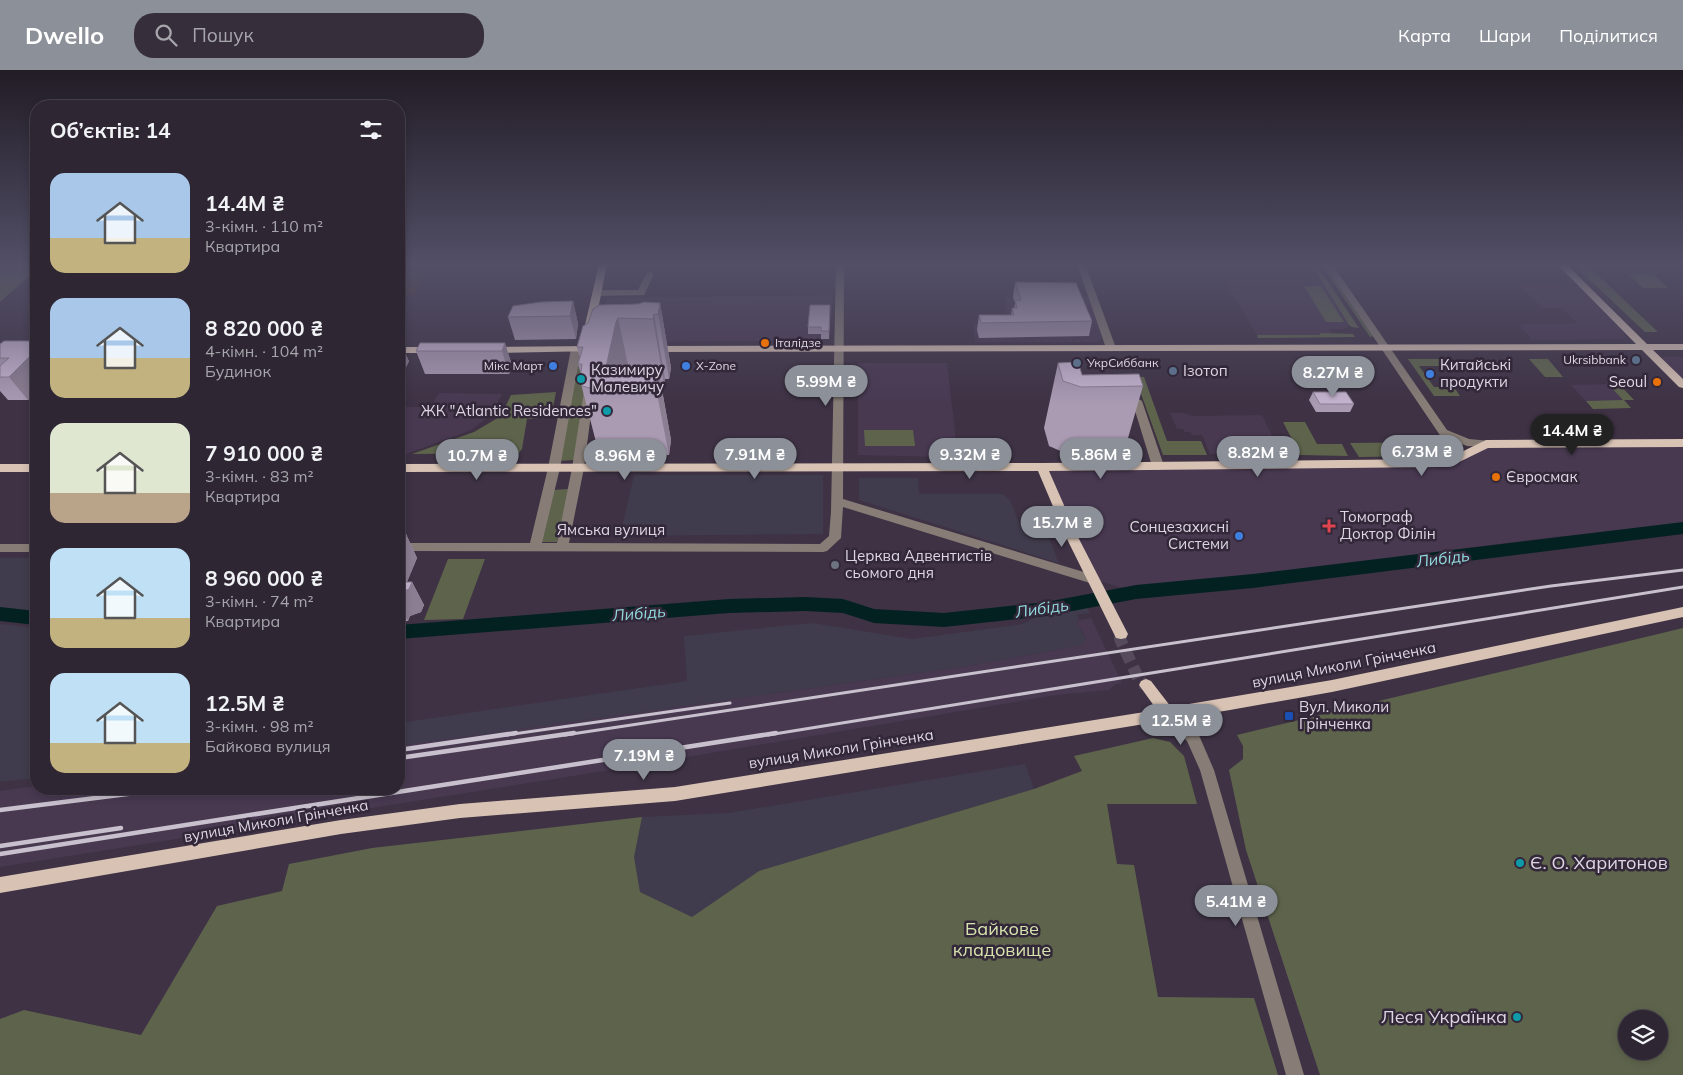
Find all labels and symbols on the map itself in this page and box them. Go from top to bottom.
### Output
place label: Італідзе [775,335,821,350]
marker: Італідзе [759,337,771,349]
place label: Ukrsibbank [1563,352,1627,367]
marker: Ukrsibbank [1630,354,1642,366]
place label: УкрСиббанк [1086,355,1159,370]
place label: Китайські продукти [1440,355,1511,391]
pin: 8.27M ₴ [1287,356,1379,398]
marker: УкрСиббанк [1071,357,1083,369]
place label: Мікс Март [484,358,544,373]
place label: X-Zone [696,358,736,373]
marker: Мікс Март [547,360,559,372]
place label: Казимиру Малевичу [591,360,664,396]
marker: X-Zone [680,360,692,372]
place label: Ізотоп [1183,361,1228,380]
pin: 5.99M ₴ [780,364,872,407]
marker: Ізотоп [1167,365,1179,377]
marker: Китайські продукти [1424,368,1436,380]
place label: Seoul [1609,372,1647,391]
marker: Казимиру Малевичу [575,373,587,385]
marker: Seoul [1651,376,1663,388]
place label: ЖК "Atlantic Residences" [421,401,597,420]
marker: ЖК "Atlantic Residences" [601,405,613,417]
pin: 14.4M ₴ [1526,414,1618,456]
pin: 6.73M ₴ [1376,434,1468,477]
pin: 8.82M ₴ [1212,436,1304,478]
pin: 10.7M ₴ [431,438,523,481]
pin: 8.96M ₴ [579,438,671,481]
pin: 7.91M ₴ [709,438,801,480]
pin: 9.32M ₴ [924,438,1016,480]
pin: 5.86M ₴ [1055,438,1147,480]
place label: Євросмак [1506,467,1578,486]
marker: Євросмак [1490,471,1502,483]
pin: 15.7M ₴ [1016,506,1108,548]
place label: Томограф Доктор Філін [1340,507,1436,543]
place label: Сонцезахисні Системи [1130,517,1229,553]
marker: Томограф Доктор Філін [1322,519,1336,533]
street label: Ямська вулиця [557,520,665,539]
marker: Сонцезахисні Системи [1233,530,1245,542]
water label: Либідь [1414,545,1471,571]
place label: Церква Адвентистів сьомого дня [845,546,992,582]
marker: Церква Адвентистів сьомого дня [829,559,841,571]
water label: Либідь [1013,594,1070,622]
water label: Либідь [610,601,667,625]
street label: вулиця Миколи Грінченка [1250,637,1438,692]
place label: Вул. Миколи Грінченка [1299,697,1389,733]
pin: 12.5M ₴ [1135,704,1227,746]
marker: Вул. Миколи Грінченка [1283,710,1295,722]
street label: вулиця Миколи Грінченка [747,724,935,773]
pin: 7.19M ₴ [598,738,690,781]
street label: вулиця Миколи Грінченка [182,795,370,846]
place label: Є. О. Харитонов [1530,851,1668,874]
marker: Є. О. Харитонов [1514,857,1526,869]
pin: 5.41M ₴ [1190,884,1282,927]
park label: Байкове кладовище [953,917,1051,961]
place label: Леся Українка [1381,1005,1507,1028]
marker: Леся Українка [1511,1011,1523,1023]

